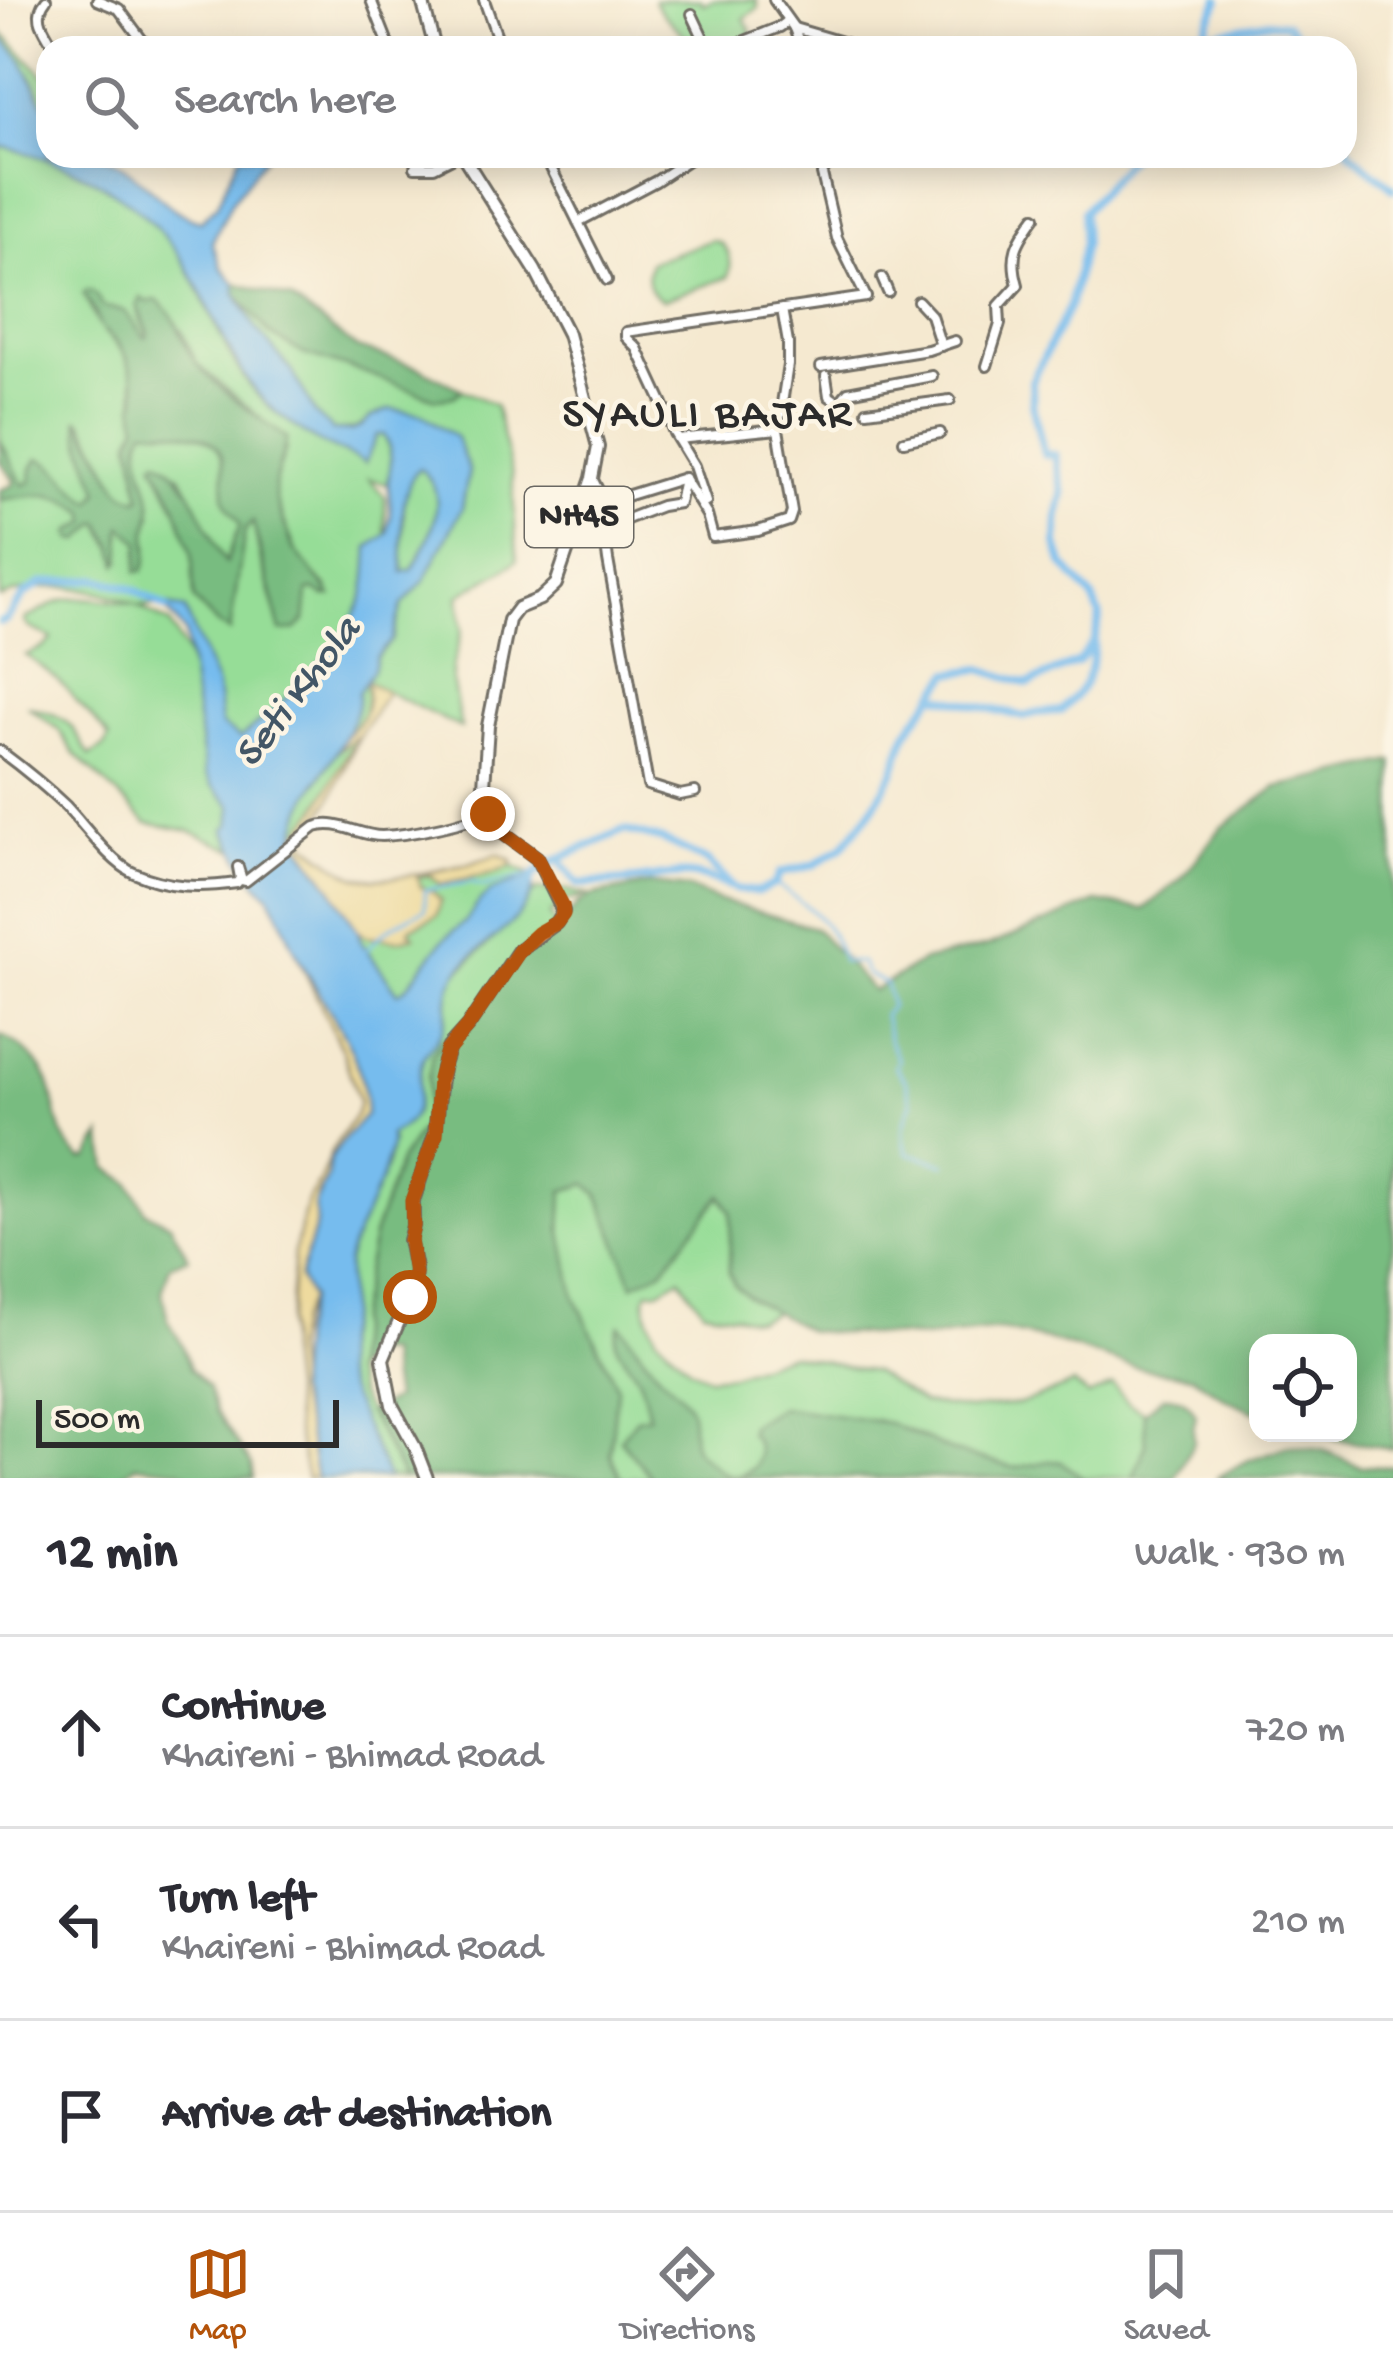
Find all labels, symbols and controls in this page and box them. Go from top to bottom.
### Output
search box [36,36,1357,168]
icon: search [78,69,144,135]
text: Search here [174,76,396,129]
district label: SYAULI BAJAR [562,390,854,443]
road number: NH45 [525,487,633,547]
water label: Seti Khola [226,607,376,779]
route end [461,787,515,841]
route start [383,1270,437,1324]
map controls [1249,1334,1357,1442]
button: locate [1249,1334,1357,1442]
scale bar [36,1394,339,1447]
text: 500 m [54,1402,140,1440]
text: 12 min [48,1526,177,1586]
text: Walk · 930 m [1135,1533,1345,1579]
text: Continue [162,1682,325,1735]
icon: ahead [48,1699,114,1765]
text: 720 m [1247,1709,1345,1755]
text: Khaireni - Bhimad Road [162,1735,542,1781]
text: Turn left [162,1874,314,1927]
icon: left [48,1891,114,1957]
text: 210 m [1251,1901,1345,1947]
text: Khaireni - Bhimad Road [162,1927,542,1973]
icon: arrive [48,2083,114,2149]
text: Arrive at destination [162,2089,551,2142]
tab: Map [185,2241,251,2351]
tab: Directions [620,2241,754,2351]
tab: Saved [1124,2241,1208,2351]

